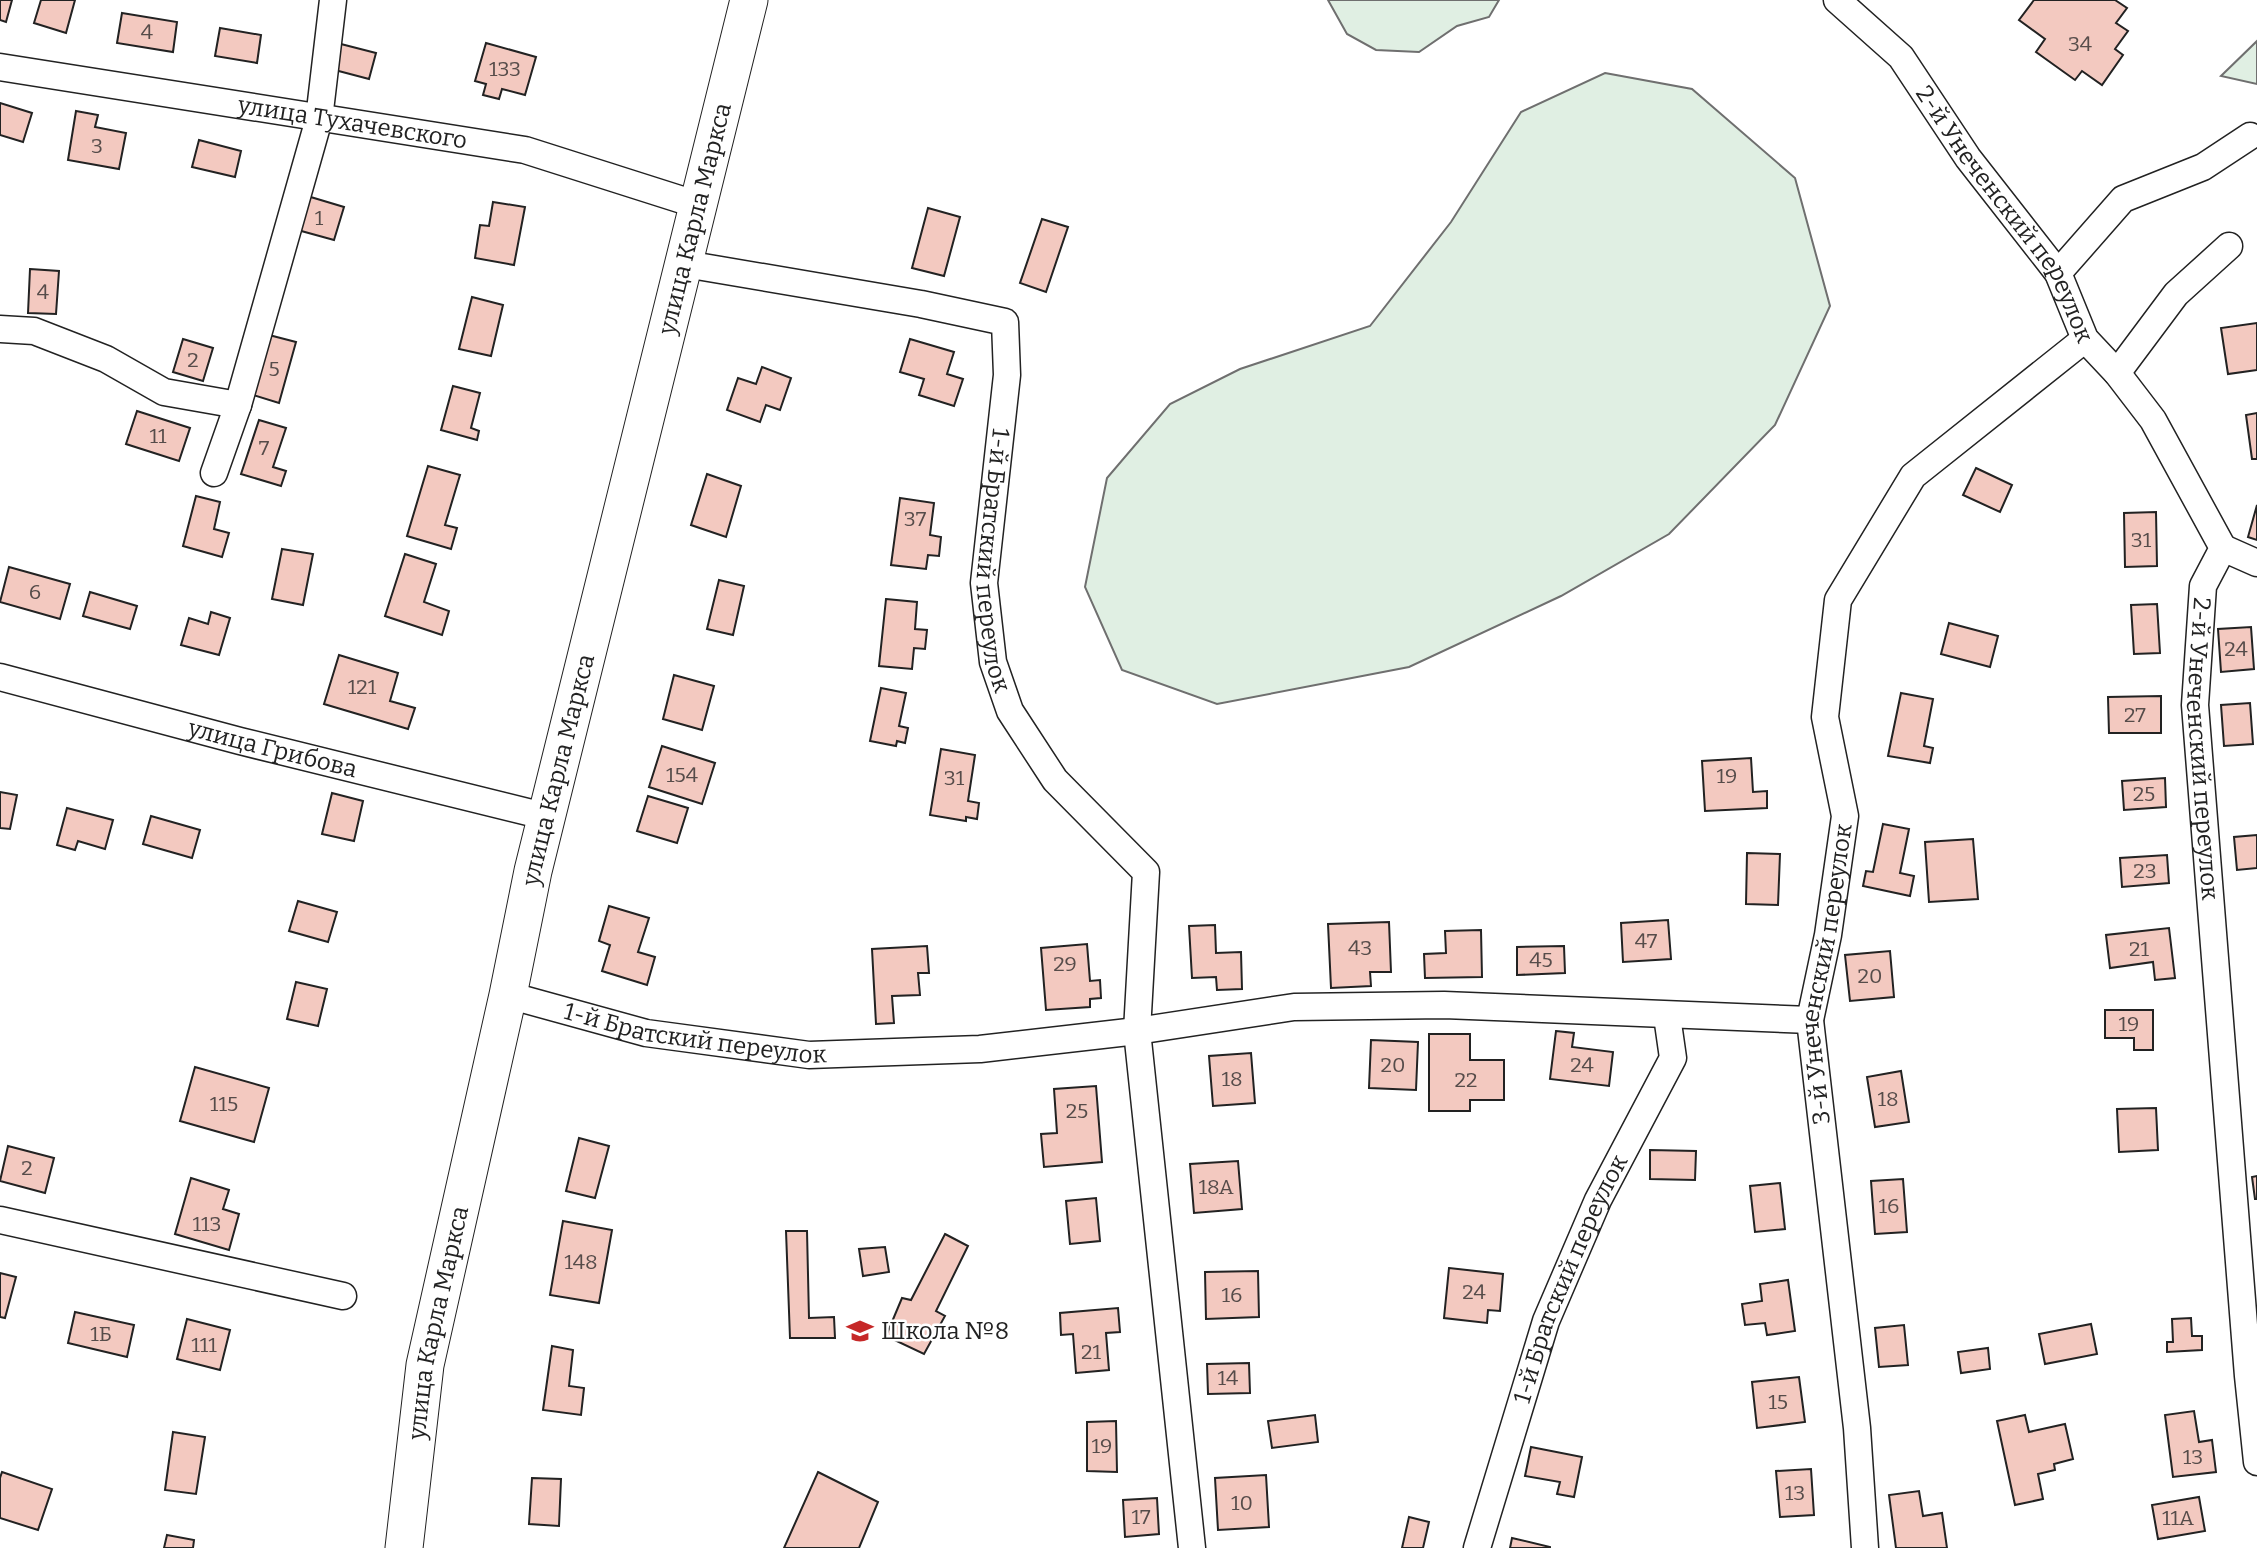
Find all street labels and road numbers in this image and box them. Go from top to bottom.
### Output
street label: 2-й Унеченский переулок [1910,81,2099,347]
street label: улица Тухачевского [235,91,469,155]
street label: улица Карла Маркса [652,100,737,338]
street label: 1-й Братский переулок [970,427,1016,696]
street label: 2-й Унеченский переулок [2181,596,2224,901]
street label: улица Карла Маркса [516,651,600,889]
street label: улица Грибова [184,714,360,783]
street label: 3-й Унеченский переулок [1796,822,1858,1126]
street label: 1-й Братский переулок [561,997,827,1069]
street label: 1-й Братский переулок [1508,1150,1633,1407]
street label: улица Карла Маркса [402,1203,474,1442]

